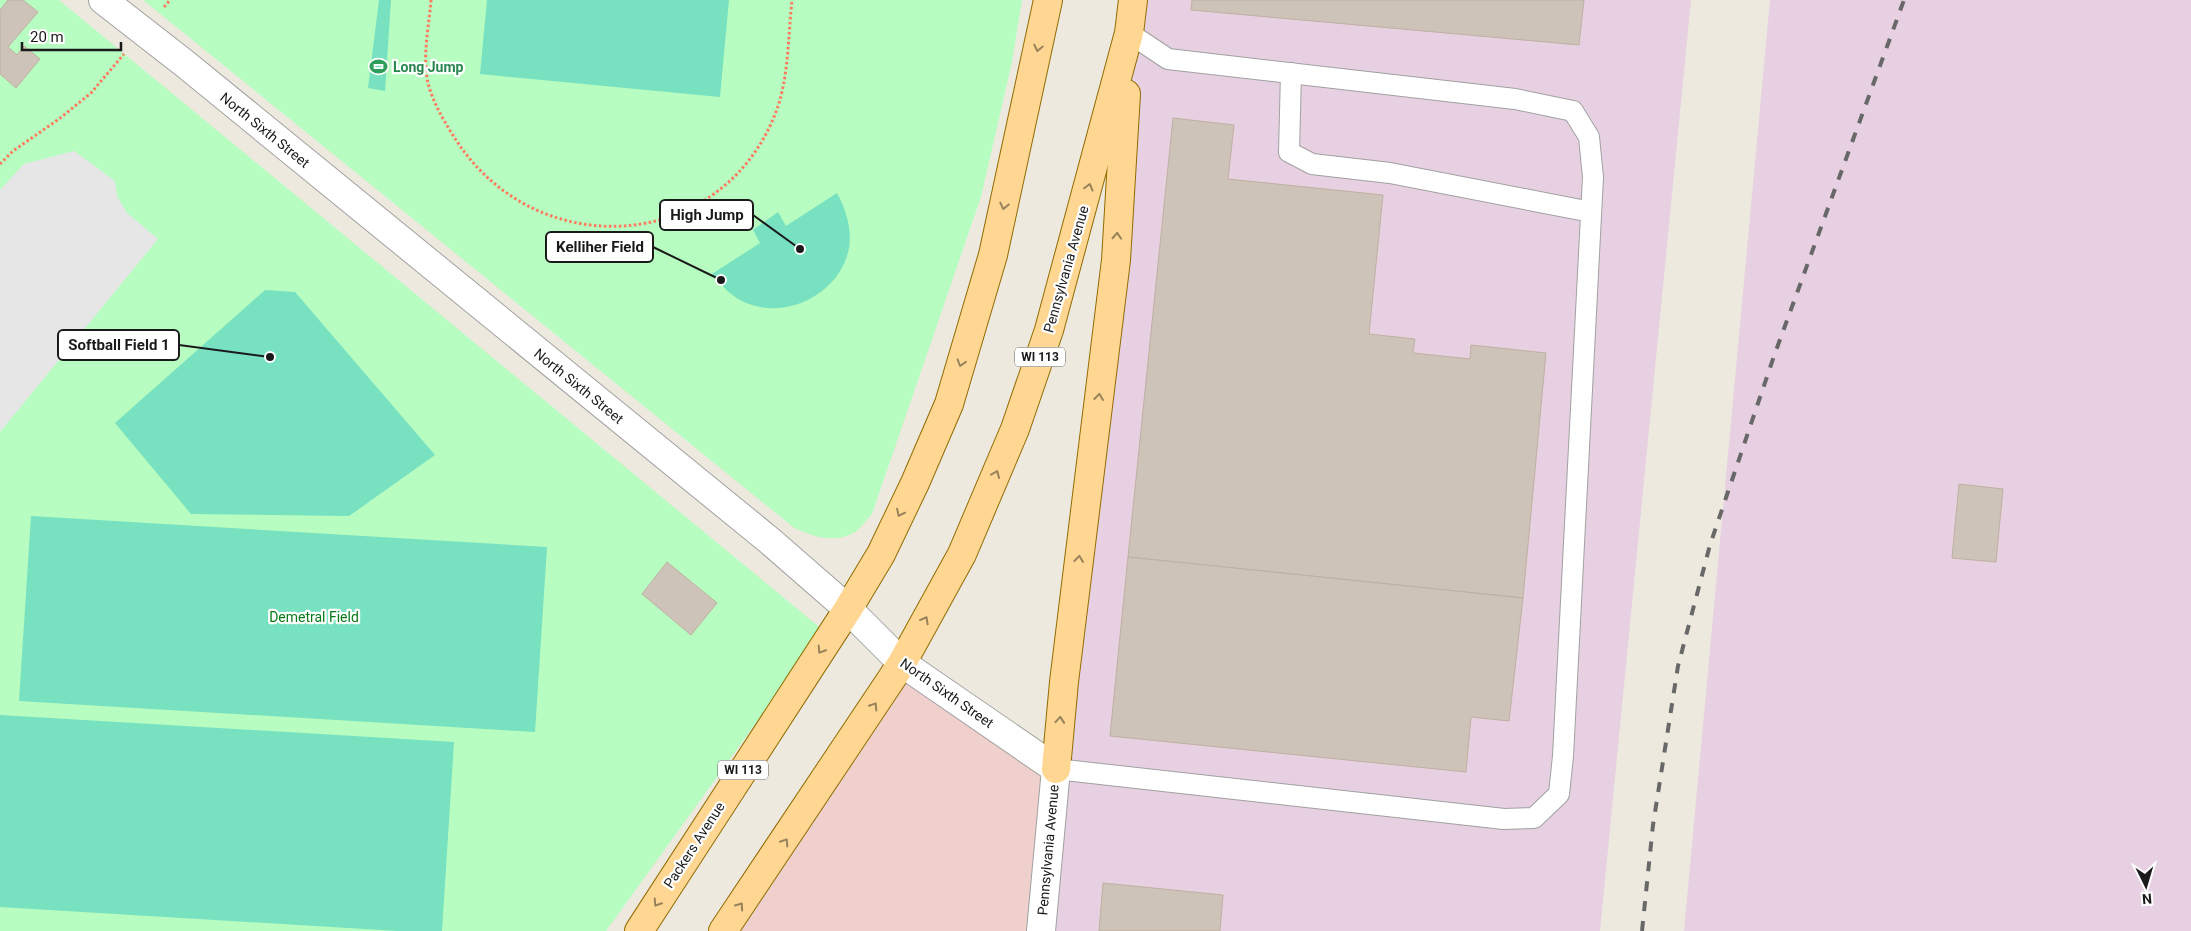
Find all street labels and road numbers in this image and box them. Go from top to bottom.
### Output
street label: North Sixth Street [217,89,313,171]
street label: Pennsylvania Avenue [1040,204,1092,334]
street label: North Sixth Street [531,345,627,427]
road number: WI 113 [1015,348,1065,367]
street label: North Sixth Street [897,655,997,731]
road number: WI 113 [718,760,768,780]
street label: Pennsylvania Avenue [1034,784,1062,916]
street label: Packers Avenue [660,799,728,891]

